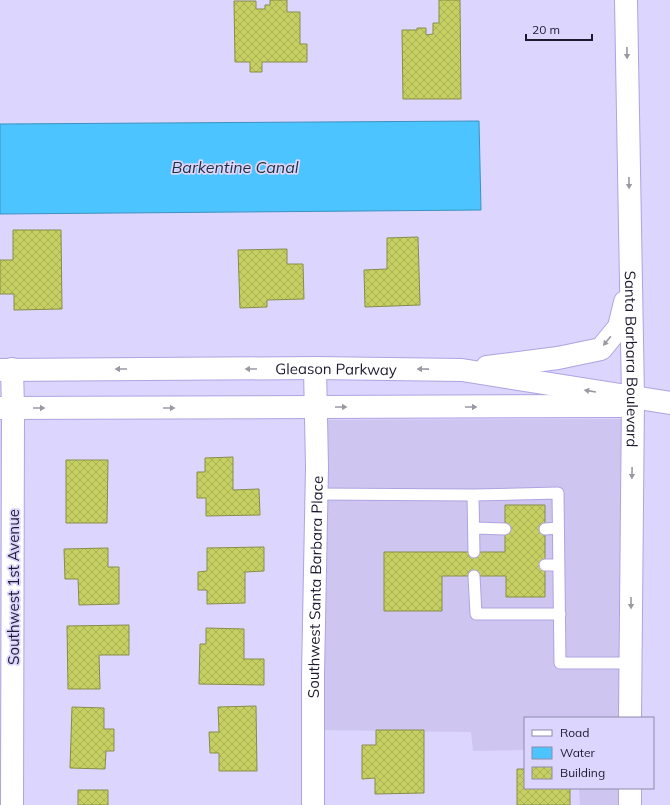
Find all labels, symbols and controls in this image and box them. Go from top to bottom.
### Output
scale bar [526,16,592,42]
text: 20 m [532,22,560,37]
one-way arrow [624,47,630,60]
water label: Barkentine Canal [171,157,299,177]
one-way arrow [626,177,632,190]
street label: Santa Barbara Boulevard [621,270,643,447]
one-way arrow [603,336,612,347]
street label: Gleason Parkway [275,358,397,379]
one-way arrow [114,366,127,372]
one-way arrow [244,366,257,372]
one-way arrow [417,366,429,373]
one-way arrow [584,387,596,393]
one-way arrow [335,404,348,410]
one-way arrow [465,404,478,410]
one-way arrow [33,405,46,411]
one-way arrow [163,405,176,411]
one-way arrow [629,467,635,480]
street label: Southwest Santa Barbara Place [304,476,326,698]
street label: Southwest 1st Avenue [4,509,23,665]
one-way arrow [628,597,634,610]
legend [524,717,654,789]
text: Road [560,725,589,740]
text: Water [560,745,596,760]
text: Building [560,765,605,780]

